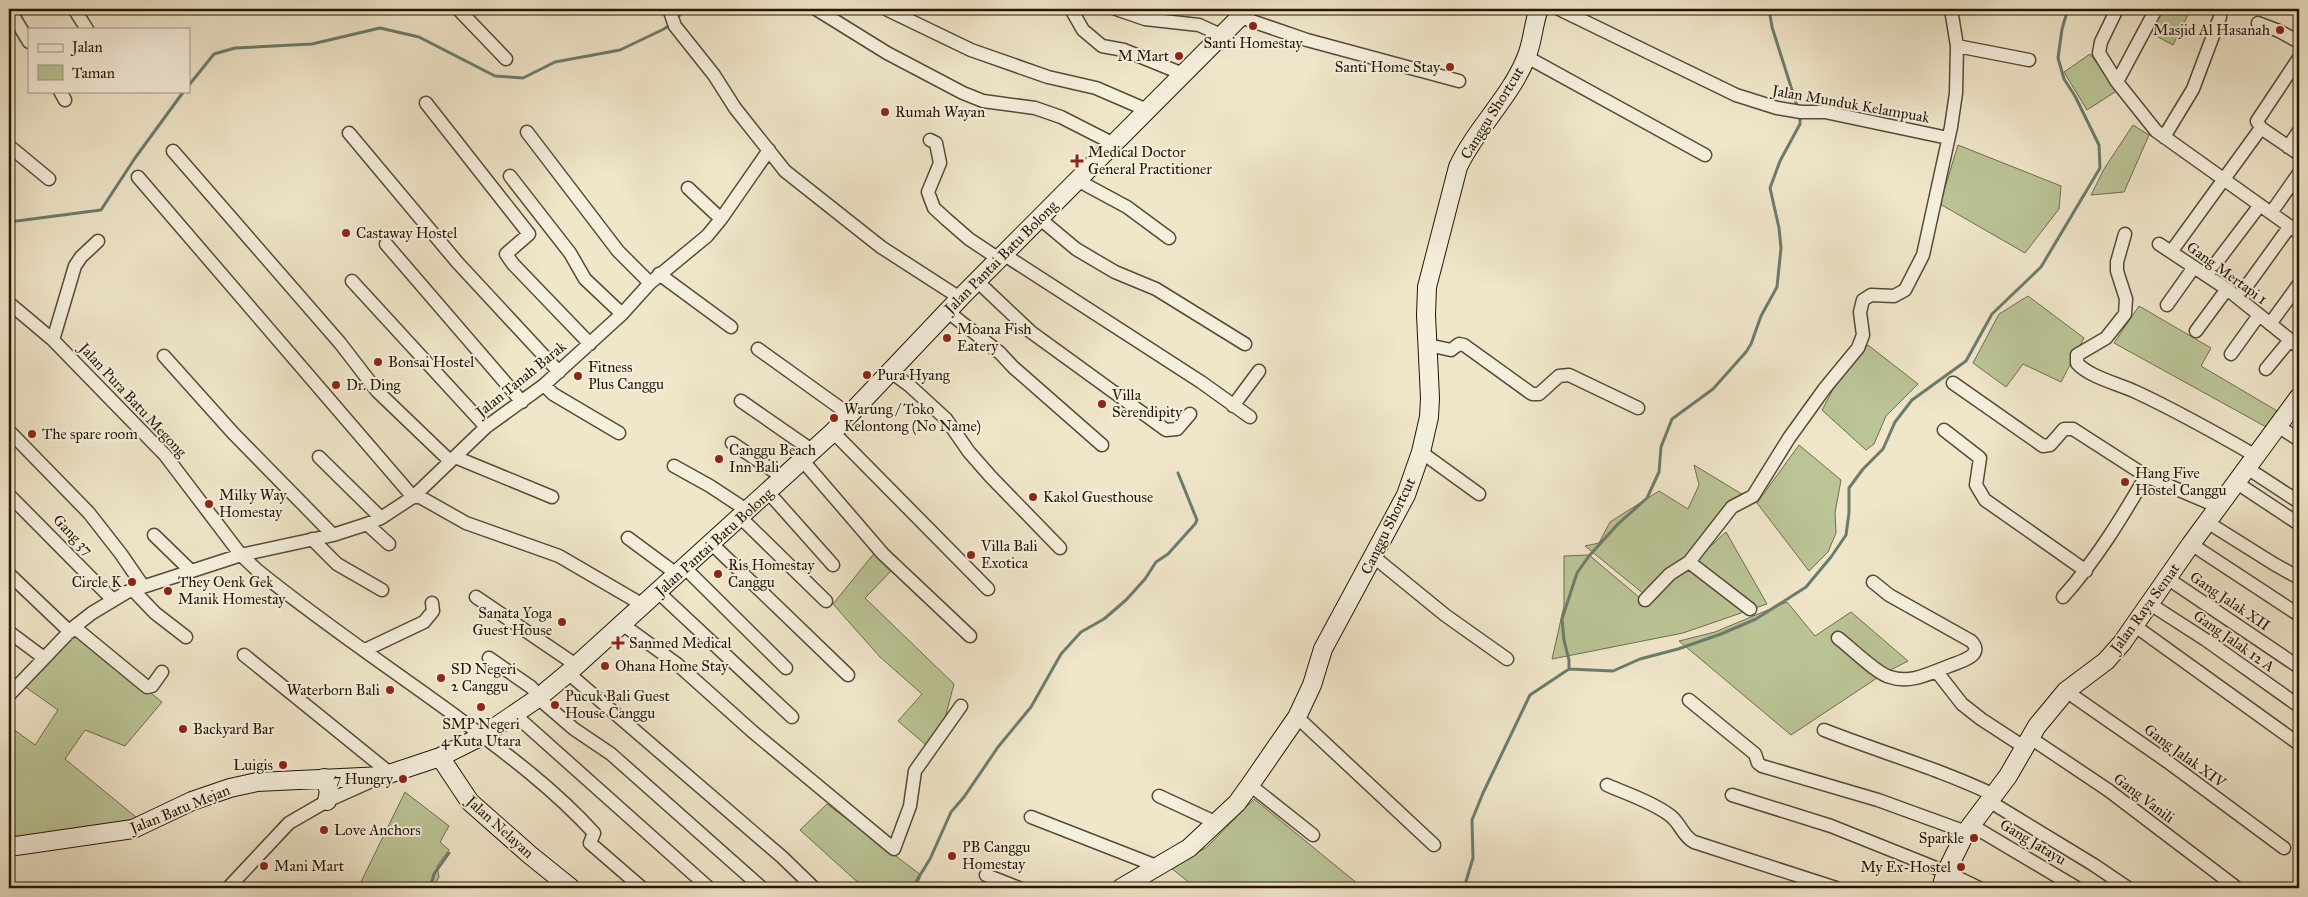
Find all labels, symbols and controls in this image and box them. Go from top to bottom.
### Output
marker: Santi Homestay [1247,20,1259,32]
place label: Masjid Al Hasanah [2153,21,2271,39]
marker: Masjid Al Hasanah [2274,24,2286,36]
legend [28,28,190,92]
place label: Santi Homestay [1204,34,1303,52]
text: Jalan [70,38,103,57]
place label: M Mart [1118,47,1170,65]
marker: M Mart [1173,50,1185,62]
place label: Santi Home Stay [1335,58,1441,76]
marker: Santi Home Stay [1444,61,1456,73]
street label: Canggu Shortcut [1457,63,1528,162]
text: Taman [72,64,115,82]
street label: Jalan Munduk Kelampuak [1769,81,1931,128]
place label: Rumah Wayan [895,103,985,121]
marker: Rumah Wayan [879,106,891,118]
place label: Medical Doctor General Practitioner [1088,143,1212,178]
marker: Medical Doctor General Practitioner [1070,154,1084,168]
street label: Jalan Pantai Batu Bolong [939,196,1063,319]
place label: Castaway Hostel [356,224,458,242]
marker: Castaway Hostel [340,227,352,239]
street label: Gang Mertapi 1 [2183,238,2271,308]
place label: Moana Fish Eatery [957,320,1032,355]
marker: Moana Fish Eatery [941,332,953,344]
street label: Jalan Tanah Barak [471,337,570,423]
street label: Jalan Pura Batu Megong [73,338,191,462]
place label: Bonsai Hostel [388,353,475,371]
marker: Bonsai Hostel [372,356,384,368]
place label: Fitness Plus Canggu [588,358,664,393]
place label: Pura Hyang [877,366,951,384]
marker: Pura Hyang [861,369,873,381]
marker: Fitness Plus Canggu [572,370,584,382]
place label: Dr. Ding [346,376,402,394]
marker: Dr. Ding [330,379,342,391]
place label: Villa Serendipity [1111,386,1183,421]
marker: Villa Serendipity [1096,398,1108,410]
place label: Warung / Toko Kelontong (No Name) [844,400,981,436]
marker: Warung / Toko Kelontong (No Name) [828,412,840,424]
place label: The spare room [42,425,138,443]
marker: The spare room [26,428,38,440]
place label: Canggu Beach Inn Bali [729,441,817,476]
marker: Canggu Beach Inn Bali [713,453,725,465]
place label: Hang Five Hostel Canggu [2135,464,2227,499]
street label: Canggu Shortcut [1357,474,1419,577]
marker: Hang Five Hostel Canggu [2119,476,2131,488]
street label: Jalan Pantai Batu Bolong [650,484,778,602]
place label: Milky Way Homestay [219,486,288,521]
place label: Kakol Guesthouse [1043,488,1153,506]
marker: Kakol Guesthouse [1027,491,1039,503]
marker: Milky Way Homestay [203,498,215,510]
street label: Gang 37 [49,511,97,559]
place label: Villa Bali Exotica [980,537,1038,572]
marker: Villa Bali Exotica [965,549,977,561]
place label: Ris Homestay Canggu [728,556,816,591]
street label: Jalan Raya Semat [2105,559,2185,658]
marker: Ris Homestay Canggu [712,568,724,580]
street label: Gang Jalak XII [2186,568,2273,635]
place label: Circle K [72,573,122,591]
place label: They Oenk Gek Manik Homestay [178,573,286,608]
marker: Circle K [126,576,138,588]
marker: They Oenk Gek Manik Homestay [162,585,174,597]
place label: Sanata Yoga Guest House [473,604,553,639]
street label: Gang Jalak 12 A [2189,606,2278,676]
marker: Sanata Yoga Guest House [556,616,568,628]
place label: Sanmed Medical [629,634,732,652]
marker: Sanmed Medical [611,636,625,650]
place label: Ohana Home Stay [615,657,729,675]
place label: SD Negeri 2 Canggu [451,660,516,695]
marker: Ohana Home Stay [599,660,611,672]
marker: SD Negeri 2 Canggu [435,672,447,684]
place label: Waterborn Bali [287,681,380,699]
marker: Waterborn Bali [384,684,396,696]
place label: Pucuk Bali Guest House Canggu [565,687,670,722]
marker: Pucuk Bali Guest House Canggu [549,699,561,711]
marker: SMP Negeri 4 Kuta Utara [475,701,487,713]
place label: SMP Negeri 4 Kuta Utara [441,715,522,750]
place label: Backyard Bar [193,720,274,738]
street label: Gang Jalak XIV [2140,720,2230,793]
marker: Backyard Bar [177,723,189,735]
place label: Luigis [233,756,273,774]
marker: Luigis [277,759,289,771]
street label: Gang Vanili [2110,769,2178,827]
place label: 7 Hungry [333,770,394,788]
marker: 7 Hungry [397,773,409,785]
street label: Jalan Batu Mejan [126,781,233,839]
street label: Jalan Nelayan [461,791,537,863]
street label: Gang Jatayu [1996,815,2069,870]
place label: Love Anchors [334,821,421,839]
marker: Love Anchors [318,824,330,836]
place label: Sparkle [1919,829,1964,847]
marker: Sparkle [1968,832,1980,844]
place label: PB Canggu Homestay [962,838,1031,873]
marker: PB Canggu Homestay [946,850,958,862]
place label: Mani Mart [274,857,345,875]
place label: My Ex-Hostel [1861,858,1952,876]
marker: Mani Mart [258,860,270,872]
marker: My Ex-Hostel [1955,861,1967,873]

